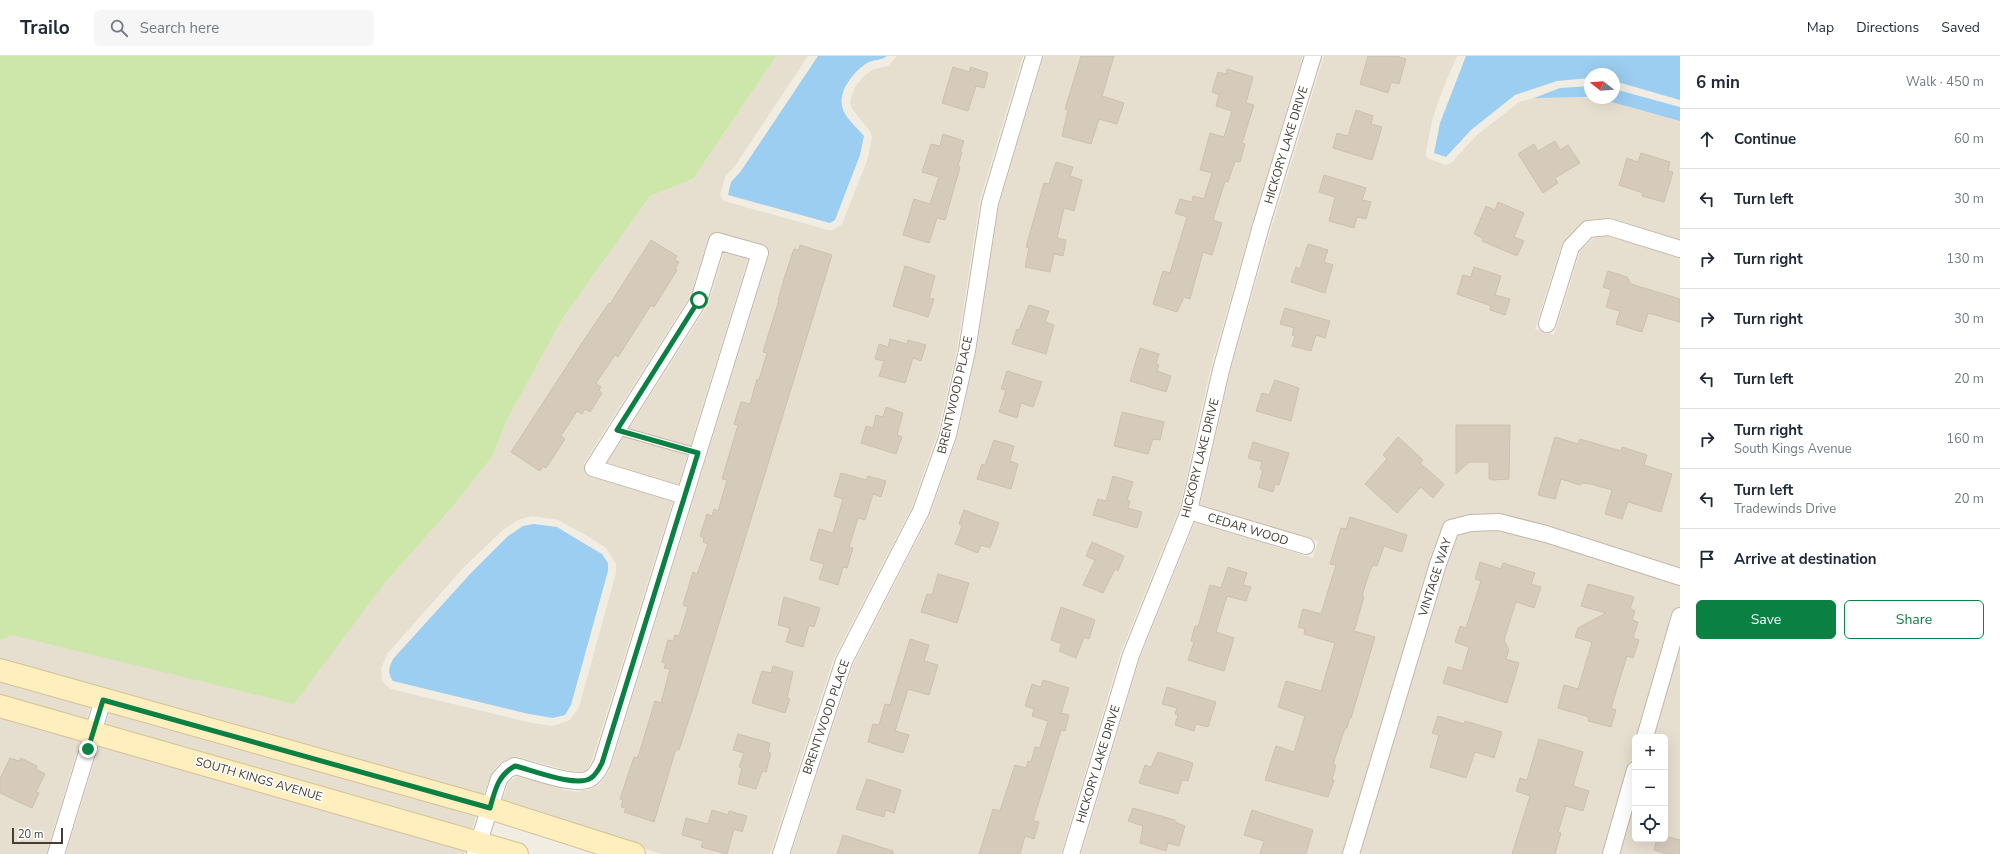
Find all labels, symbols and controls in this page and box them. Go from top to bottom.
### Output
search box [94,10,374,46]
text: Trailo [20,15,70,41]
icon: search [108,17,130,39]
text: Search here [140,18,219,38]
text: Map [1807,18,1834,37]
text: Directions [1856,18,1919,37]
text: Saved [1941,18,1980,37]
north arrow [1584,68,1620,104]
text: 6 min [1696,71,1740,94]
text: Walk · 450 m [1906,73,1984,91]
street label: HICKORY LAKE DRIVE [1260,84,1312,206]
icon: ahead [1696,128,1718,150]
text: Continue [1734,129,1796,149]
text: 60 m [1954,130,1984,148]
icon: left [1696,188,1718,210]
text: Turn left [1734,189,1793,209]
text: 30 m [1954,190,1984,208]
icon: right [1696,248,1718,270]
text: Turn right [1734,249,1803,269]
text: 130 m [1946,250,1984,268]
route start [690,291,708,309]
icon: right [1696,308,1718,330]
text: Turn right [1734,309,1803,329]
text: 30 m [1954,310,1984,328]
street label: BRENTWOOD PLACE [934,335,976,455]
icon: left [1696,368,1718,390]
text: Turn left [1734,369,1793,389]
text: 20 m [1954,370,1984,388]
street label: HICKORY LAKE DRIVE [1177,397,1223,519]
text: Turn right [1734,420,1803,440]
icon: right [1696,428,1718,450]
text: 160 m [1946,430,1984,448]
text: South Kings Avenue [1734,440,1852,458]
text: Turn left [1734,480,1793,500]
icon: left [1696,488,1718,510]
text: 20 m [1954,490,1984,508]
text: Tradewinds Drive [1734,500,1836,518]
street label: CEDAR WOOD [1205,509,1291,549]
street label: VINTAGE WAY [1414,535,1455,619]
icon: arrive [1696,548,1718,570]
text: Arrive at destination [1734,549,1877,569]
button: Save [1696,600,1836,639]
button: Share [1844,600,1984,639]
street label: BRENTWOOD PLACE [799,658,853,776]
street label: HICKORY LAKE DRIVE [1072,703,1124,825]
map controls [1632,734,1668,842]
button: + [1632,734,1668,770]
route end [79,740,97,758]
street label: SOUTH KINGS AVENUE [194,753,324,805]
button: − [1632,770,1668,806]
button: locate [1632,806,1668,842]
scale bar [12,826,63,845]
text: 20 m [18,827,43,842]

